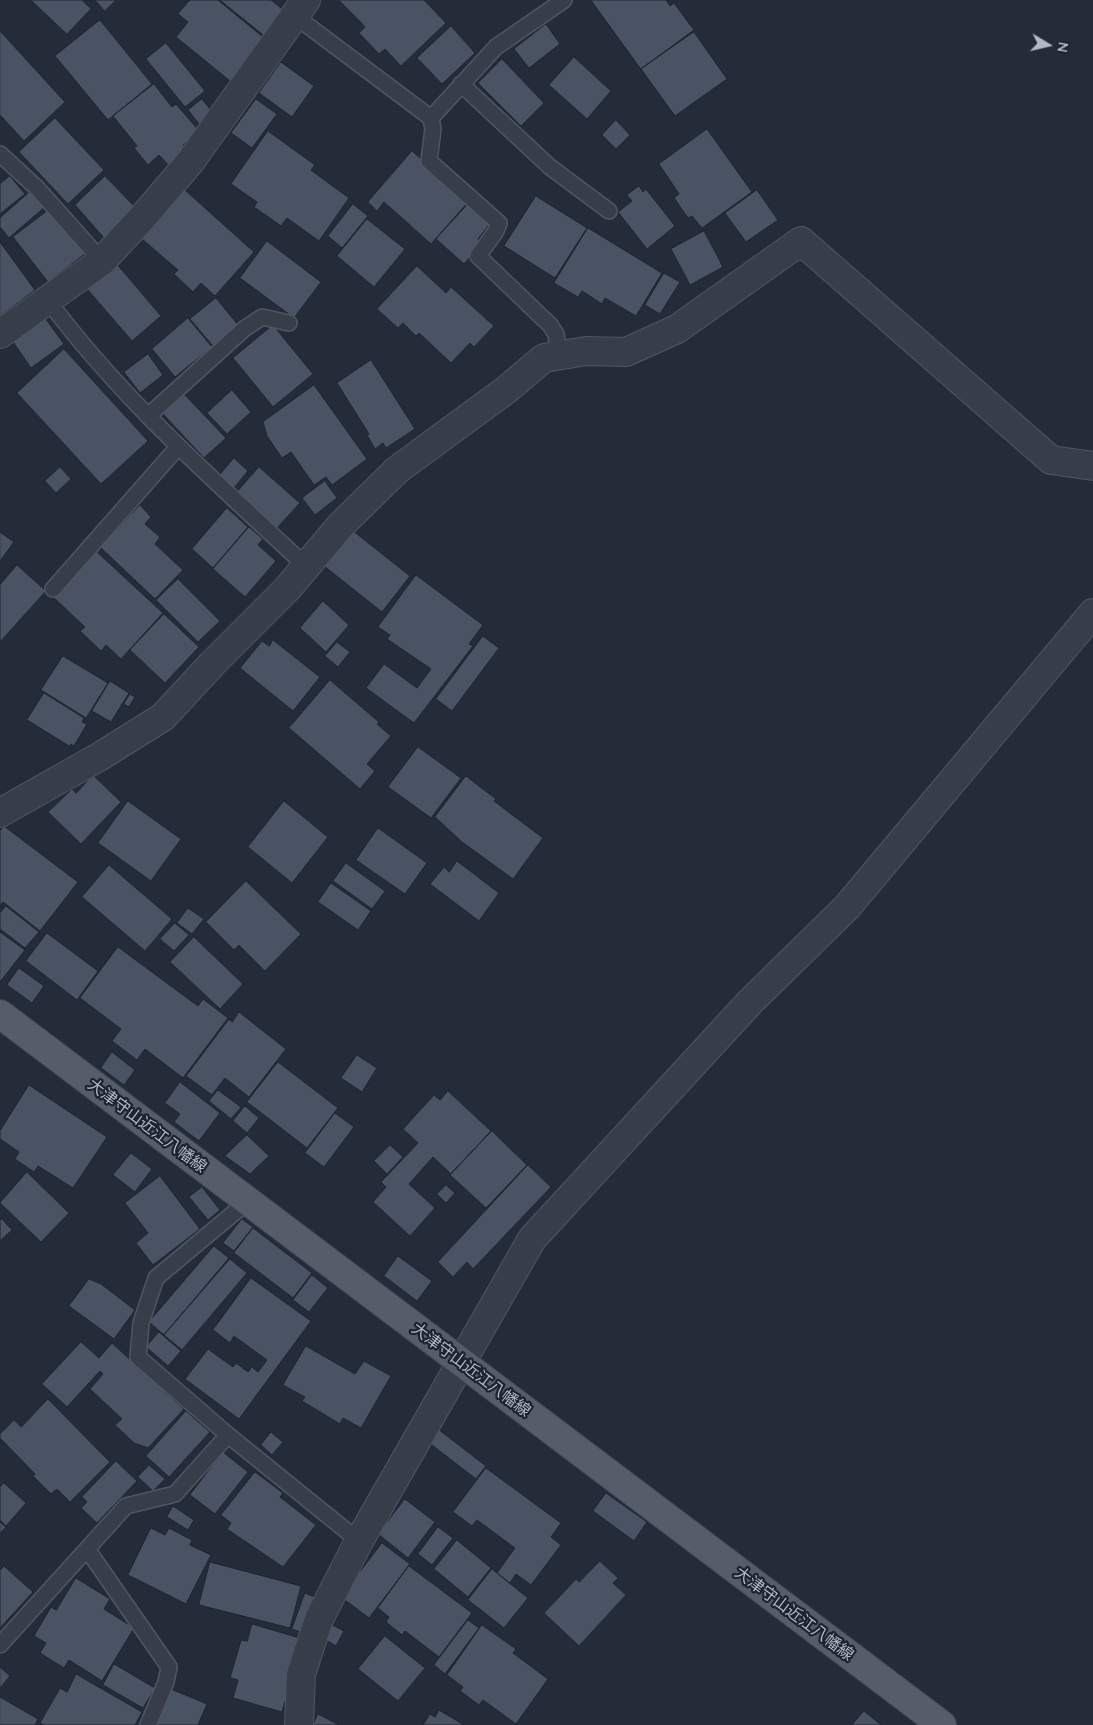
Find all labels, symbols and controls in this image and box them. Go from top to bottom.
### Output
north arrow [1023,20,1073,70]
text: N [1053,41,1073,54]
street label: 大津守山近江八幡線 [84,1075,210,1177]
street label: 大津守山近江八幡線 [408,1319,534,1421]
street label: 大津守山近江八幡線 [731,1563,857,1665]

